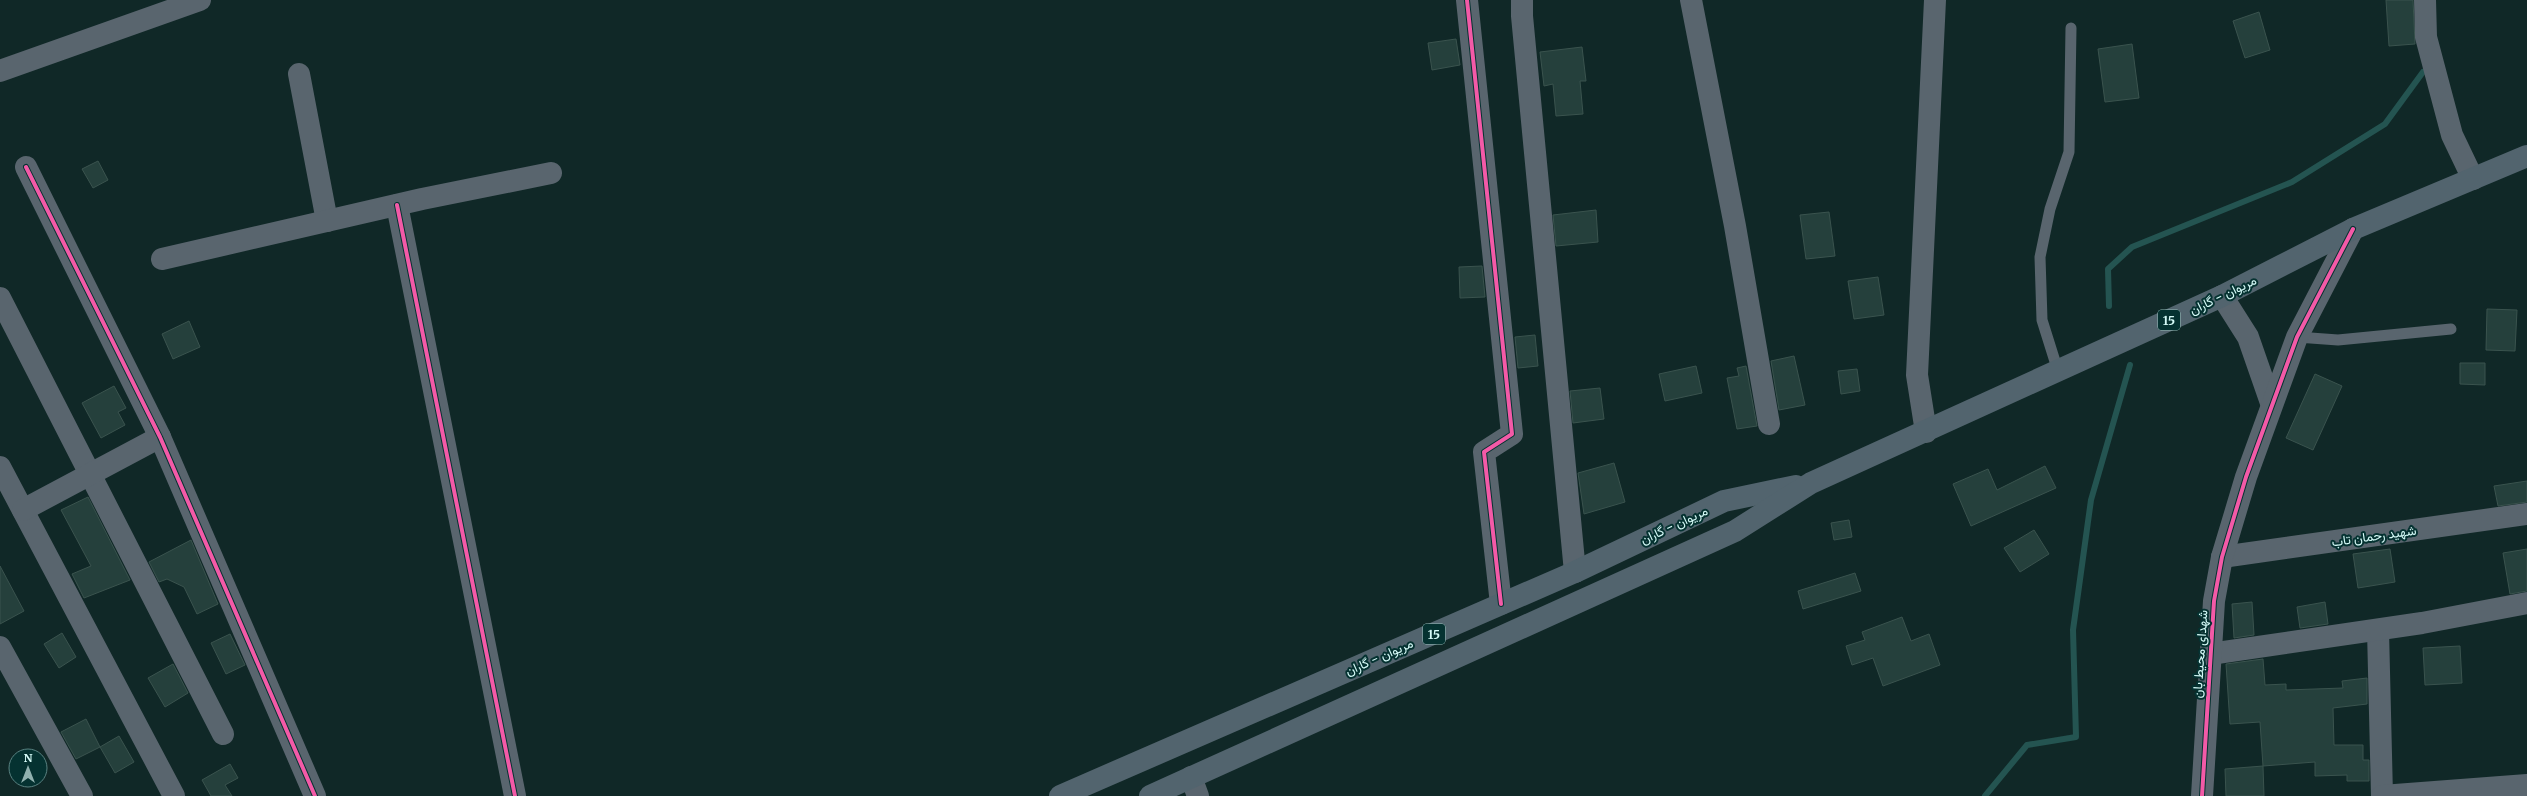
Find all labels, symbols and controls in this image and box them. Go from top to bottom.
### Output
street label: مریوان - گاران [2187,271,2259,319]
road number: 15 [2158,310,2180,330]
street label: مریوان - گاران [1638,502,1711,548]
street label: شهید رحمان تاب [2331,522,2417,550]
street label: شهدای محیط بان [2188,609,2212,699]
road number: 15 [1423,624,1445,644]
street label: مریوان - گاران [1342,634,1416,680]
north arrow [8,748,48,788]
text: N [24,751,33,765]

